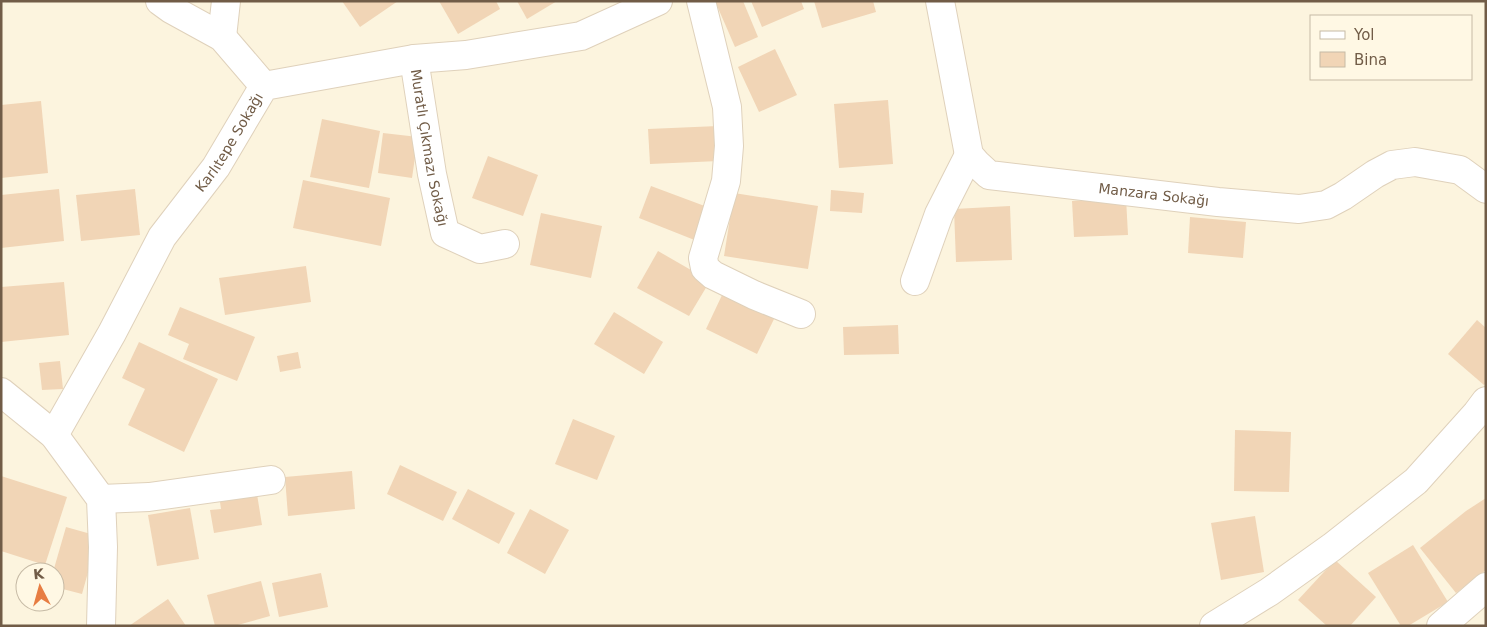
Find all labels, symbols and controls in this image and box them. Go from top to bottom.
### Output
legend [1310,15,1472,80]
text: Yol [1353,26,1375,44]
text: Bina [1354,51,1387,69]
street label: Muratlı Çıkmazı Sokağı [408,68,451,228]
street label: Karlıtepe Sokağı [192,90,266,195]
street label: Manzara Sokağı [1098,180,1210,209]
north arrow [15,562,65,612]
text: K [32,565,46,583]

